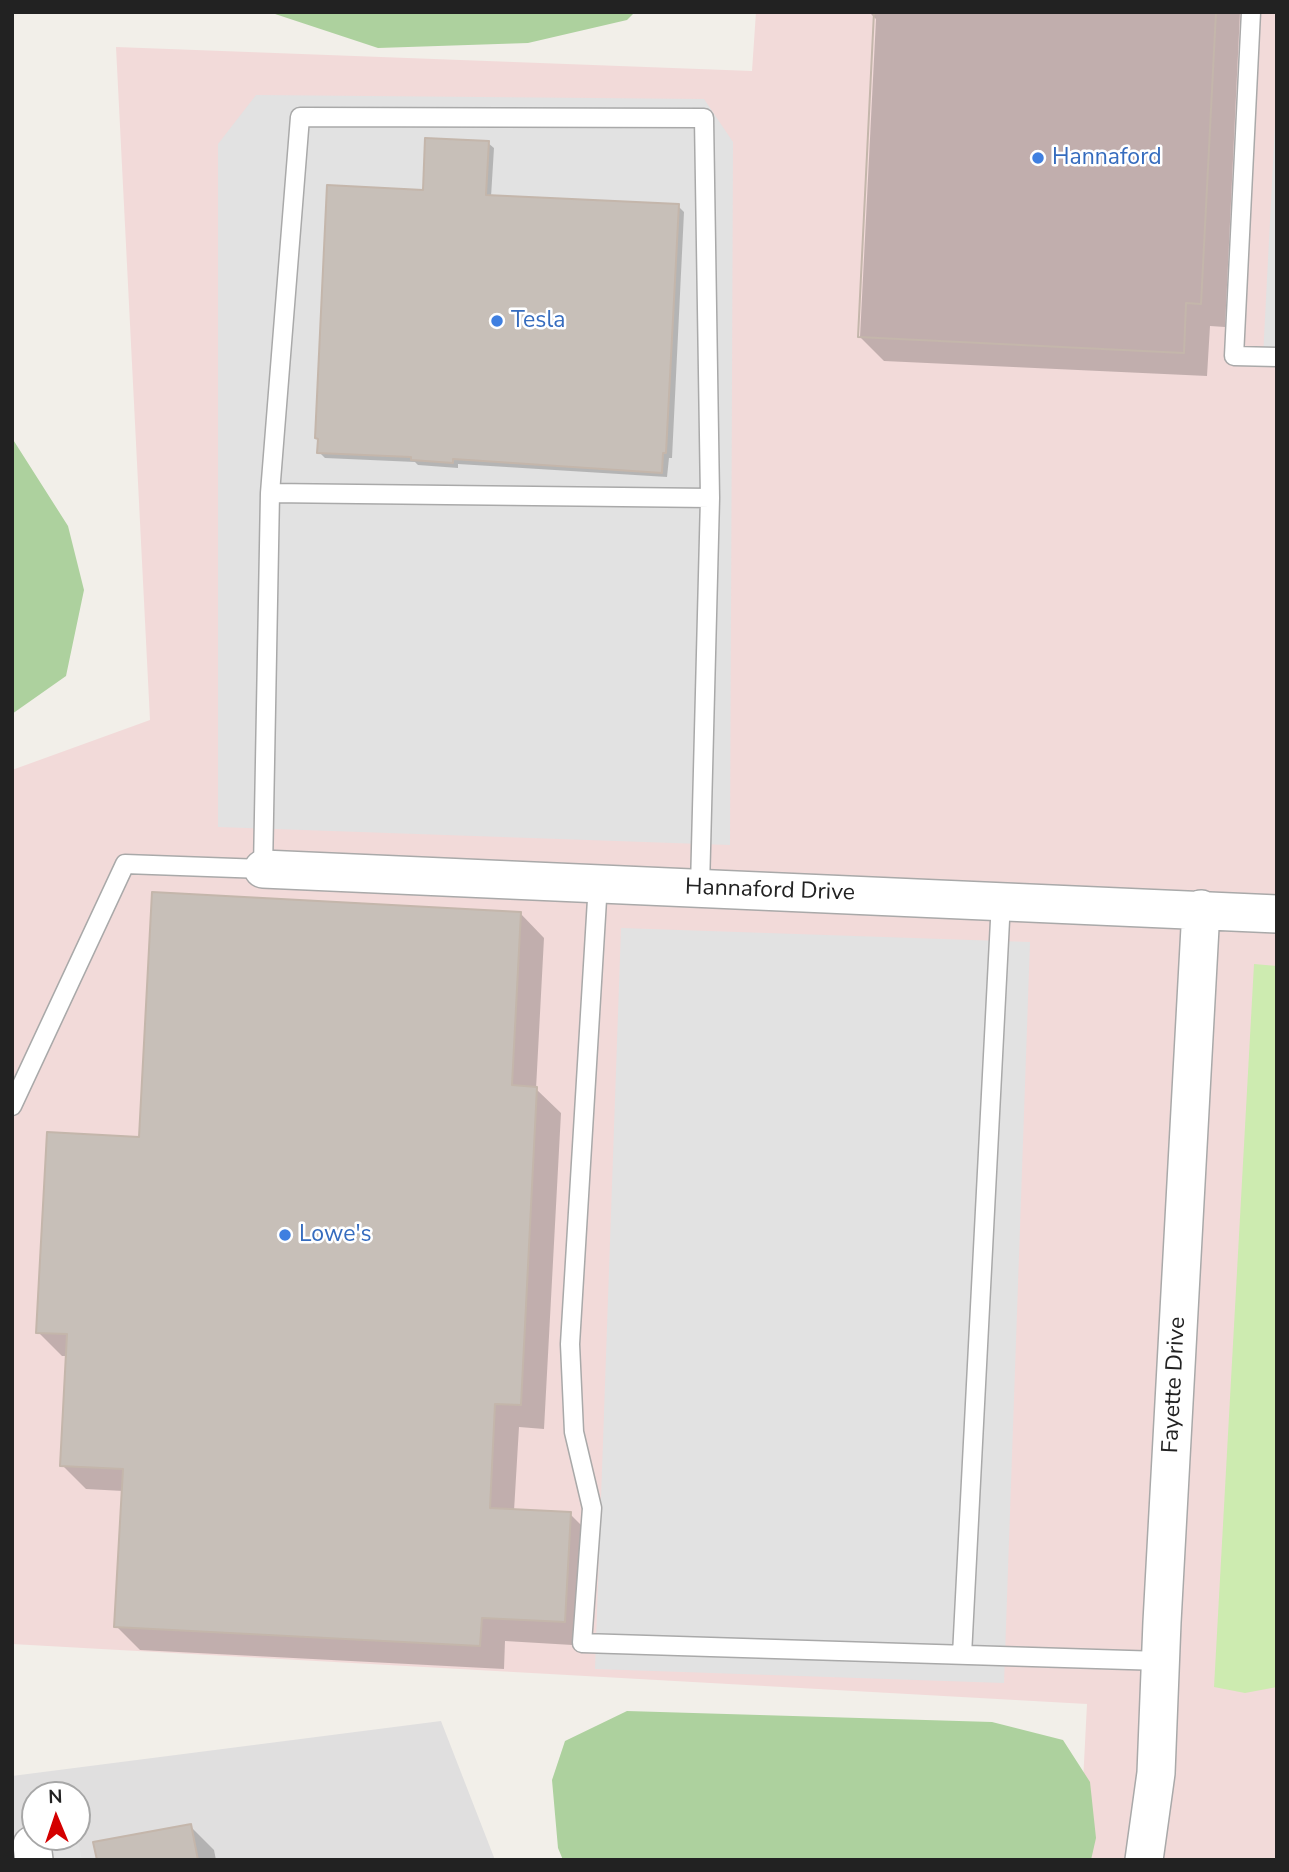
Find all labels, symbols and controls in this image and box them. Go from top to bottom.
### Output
place label: Hannaford [1052,144,1162,172]
marker: Hannaford [1030,150,1046,166]
place label: Tesla [511,307,565,335]
marker: Tesla [489,313,505,329]
street label: Hannaford Drive [685,874,855,908]
place label: Lowe's [299,1221,372,1249]
marker: Lowe's [277,1227,293,1243]
street label: Fayette Drive [1158,1316,1192,1454]
north arrow [21,1781,91,1851]
text: N [48,1784,63,1810]

